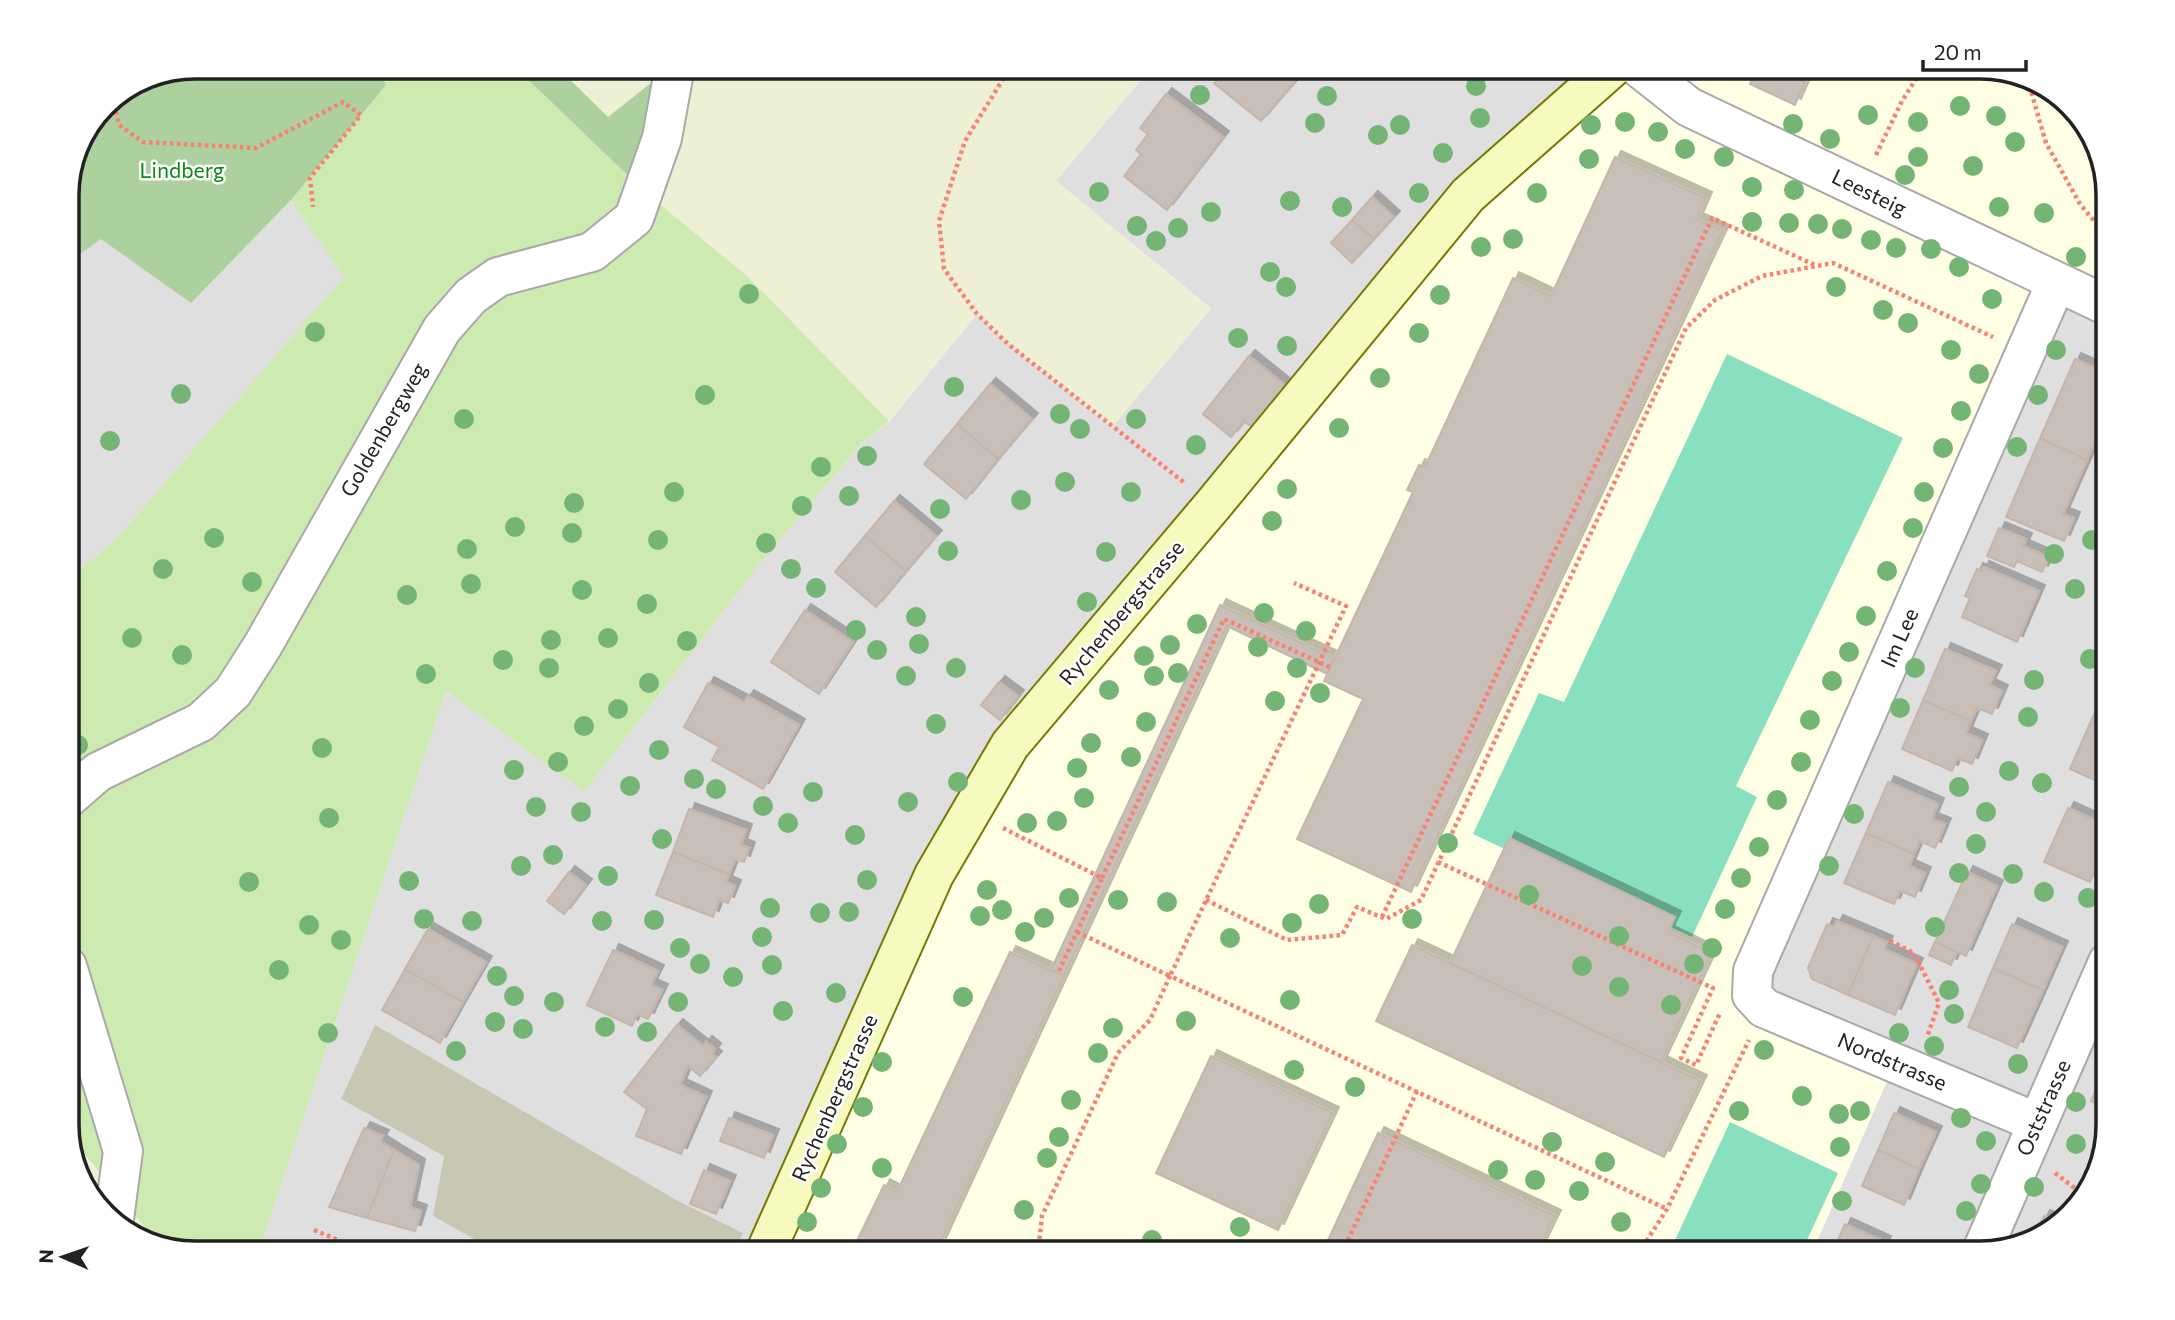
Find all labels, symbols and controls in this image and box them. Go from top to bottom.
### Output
scale bar [1923,28,2026,72]
text: 20 m [1934,39,1982,64]
park label: Lindberg [140,157,224,182]
street label: Leesteig [1828,163,1911,220]
street label: Goldenbergweg [334,358,431,501]
street label: Rychenbergstrasse [1053,535,1188,689]
street label: Im Lee [1875,604,1923,671]
street label: Rychenbergstrasse [785,1010,882,1185]
street label: Nordstrasse [1834,1026,1951,1095]
street label: Oststrasse [2010,1055,2075,1159]
north arrow [28,1222,98,1292]
text: N [34,1249,57,1264]

